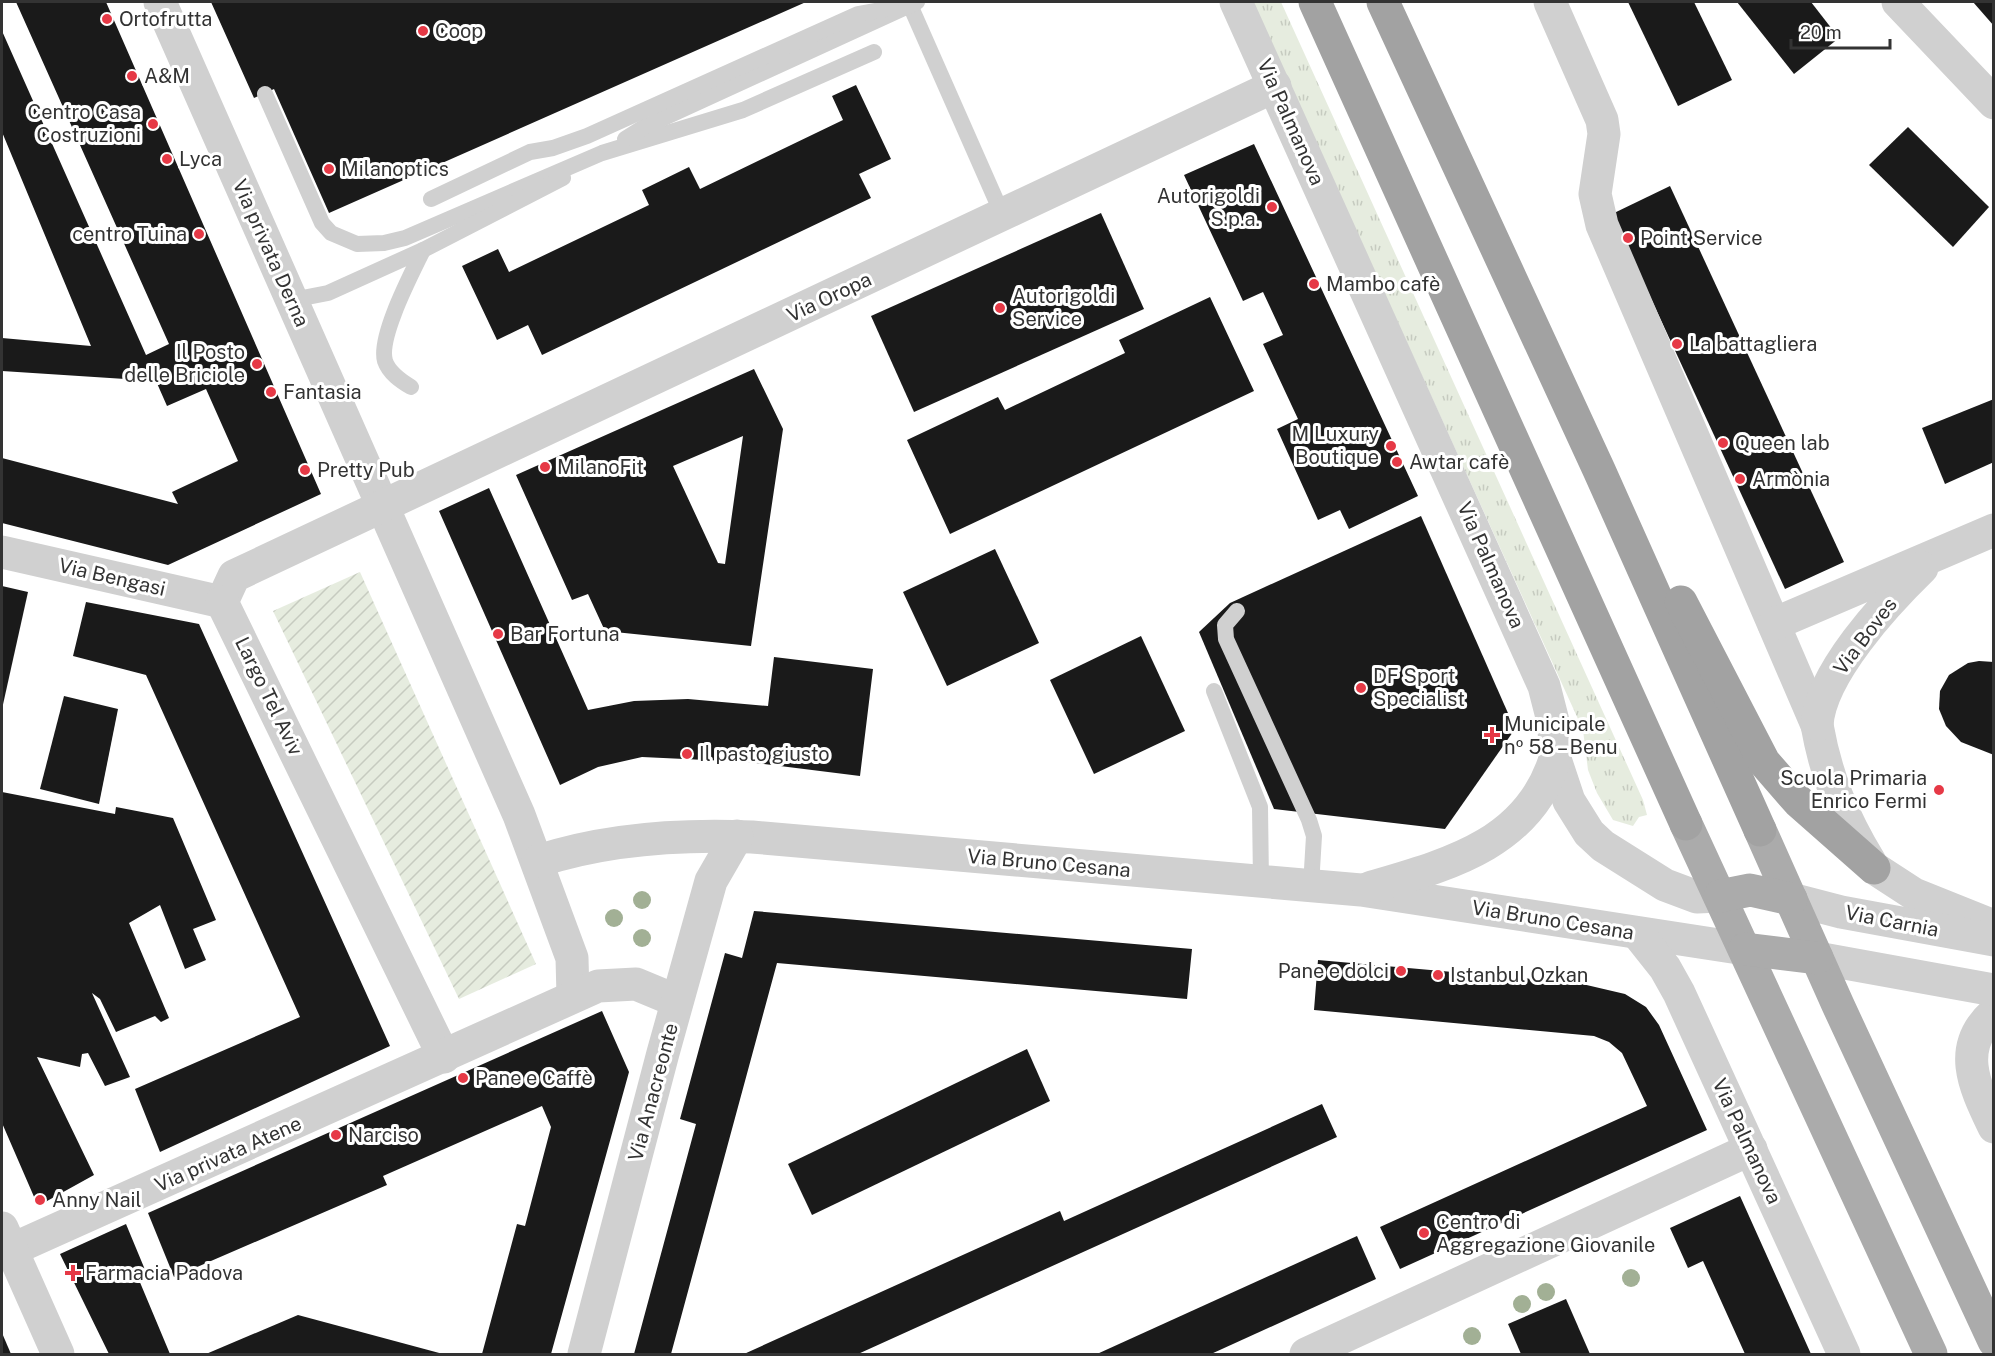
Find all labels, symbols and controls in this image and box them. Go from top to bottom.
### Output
place label: Ortofrutta [119,7,212,31]
marker: Ortofrutta [100,12,114,26]
scale bar [1791,12,1890,50]
place label: Coop [435,19,483,43]
text: 20 m [1800,22,1842,43]
marker: Coop [416,24,430,38]
street label: Via Palmanova [1252,55,1330,189]
place label: A&M [144,64,190,88]
marker: A&M [125,69,139,83]
place label: Centro Casa Costruzioni [28,100,141,147]
marker: Centro Casa Costruzioni [146,117,160,131]
place label: Lyca [179,147,222,171]
marker: Lyca [160,152,174,166]
place label: Milanoptics [341,157,449,181]
marker: Milanoptics [322,162,336,176]
street label: Via privata Derna [228,176,314,330]
place label: Autorigoldi S.p.a. [1157,184,1260,231]
marker: Autorigoldi S.p.a. [1265,200,1279,214]
place label: centro Tuina [72,222,187,246]
place label: Point Service [1640,226,1763,250]
marker: centro Tuina [192,227,206,241]
marker: Point Service [1621,231,1635,245]
street label: Via Oropa [783,267,875,327]
place label: Mambo cafè [1326,272,1440,296]
marker: Mambo cafè [1307,277,1321,291]
place label: Autorigoldi Service [1012,284,1115,331]
marker: Autorigoldi Service [993,301,1007,315]
place label: La battagliera [1689,332,1817,356]
marker: La battagliera [1670,337,1684,351]
place label: Il Posto delle Briciole [124,340,245,387]
marker: Il Posto delle Briciole [250,357,264,371]
place label: Fantasia [283,380,362,404]
marker: Fantasia [264,385,278,399]
place label: M Luxury Boutique [1292,422,1379,469]
place label: Queen lab [1735,431,1830,455]
marker: Queen lab [1716,436,1730,450]
marker: M Luxury Boutique [1384,439,1398,453]
place label: Awtar cafè [1409,450,1509,474]
place label: MilanoFit [557,455,644,479]
marker: Awtar cafè [1390,455,1404,469]
place label: Pretty Pub [317,458,415,482]
marker: MilanoFit [538,460,552,474]
marker: Pretty Pub [298,463,312,477]
place label: Armònia [1752,467,1830,491]
marker: Armònia [1733,472,1747,486]
street label: Via Palmanova [1452,498,1530,632]
street label: Via Bengasi [56,553,168,601]
street label: Via Boves [1828,593,1902,679]
place label: Bar Fortuna [510,622,620,646]
marker: Bar Fortuna [491,627,505,641]
street label: Largo Tel Aviv [230,633,308,759]
place label: DF Sport Specialist [1373,664,1465,711]
marker: DF Sport Specialist [1354,681,1368,695]
place label: Municipale nº 58 – Benu [1504,712,1618,759]
marker: Municipale nº 58 – Benu [1485,728,1499,742]
place label: Il pasto giusto [699,742,829,766]
marker: Il pasto giusto [680,747,694,761]
place label: Scuola Primaria Enrico Fermi [1780,766,1927,813]
marker: Scuola Primaria Enrico Fermi [1932,783,1946,797]
street label: Via Bruno Cesana [966,844,1132,882]
street label: Via Bruno Cesana [1470,895,1636,945]
street label: Via Carnia [1843,900,1941,942]
place label: Pane e dolci [1278,959,1389,983]
place label: Istanbul Ozkan [1450,963,1588,987]
marker: Pane e dolci [1394,964,1408,978]
marker: Istanbul Ozkan [1431,968,1445,982]
street label: Via Anacreonte [623,1020,683,1164]
place label: Pane e Caffè [475,1066,593,1090]
marker: Pane e Caffè [456,1071,470,1085]
street label: Via Palmanova [1707,1074,1787,1208]
street label: Via privata Atene [151,1111,305,1197]
place label: Narciso [348,1123,419,1147]
marker: Narciso [329,1128,343,1142]
place label: Anny Nail [52,1188,142,1212]
marker: Anny Nail [33,1193,47,1207]
place label: Centro di Aggregazione Giovanile [1436,1210,1655,1257]
marker: Centro di Aggregazione Giovanile [1417,1226,1431,1240]
place label: Farmacia Padova [85,1261,243,1285]
marker: Farmacia Padova [66,1266,80,1280]

